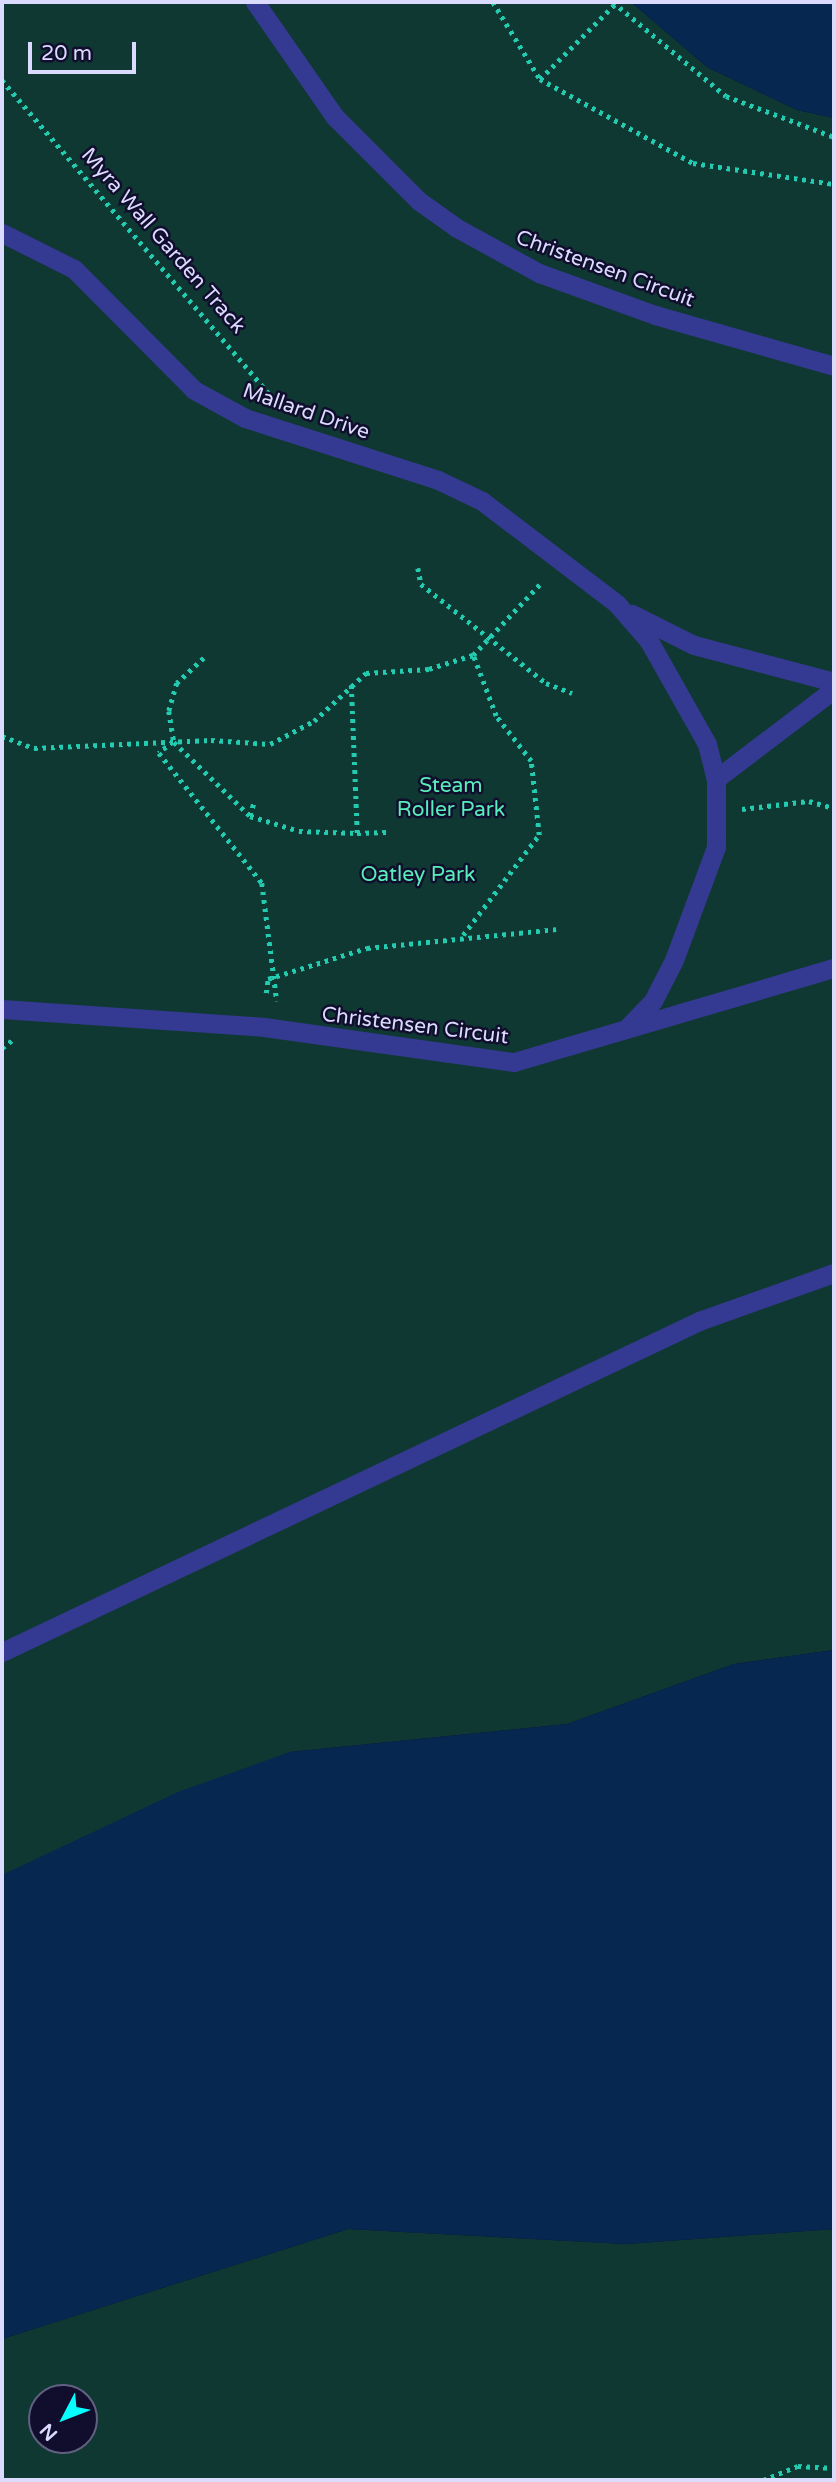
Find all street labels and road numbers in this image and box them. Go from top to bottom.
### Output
street label: Myra Wall Garden Track [76,143,250,339]
street label: Christensen Circuit [512,225,698,313]
street label: Mallard Drive [239,379,373,445]
street label: Christensen Circuit [320,1002,510,1050]

